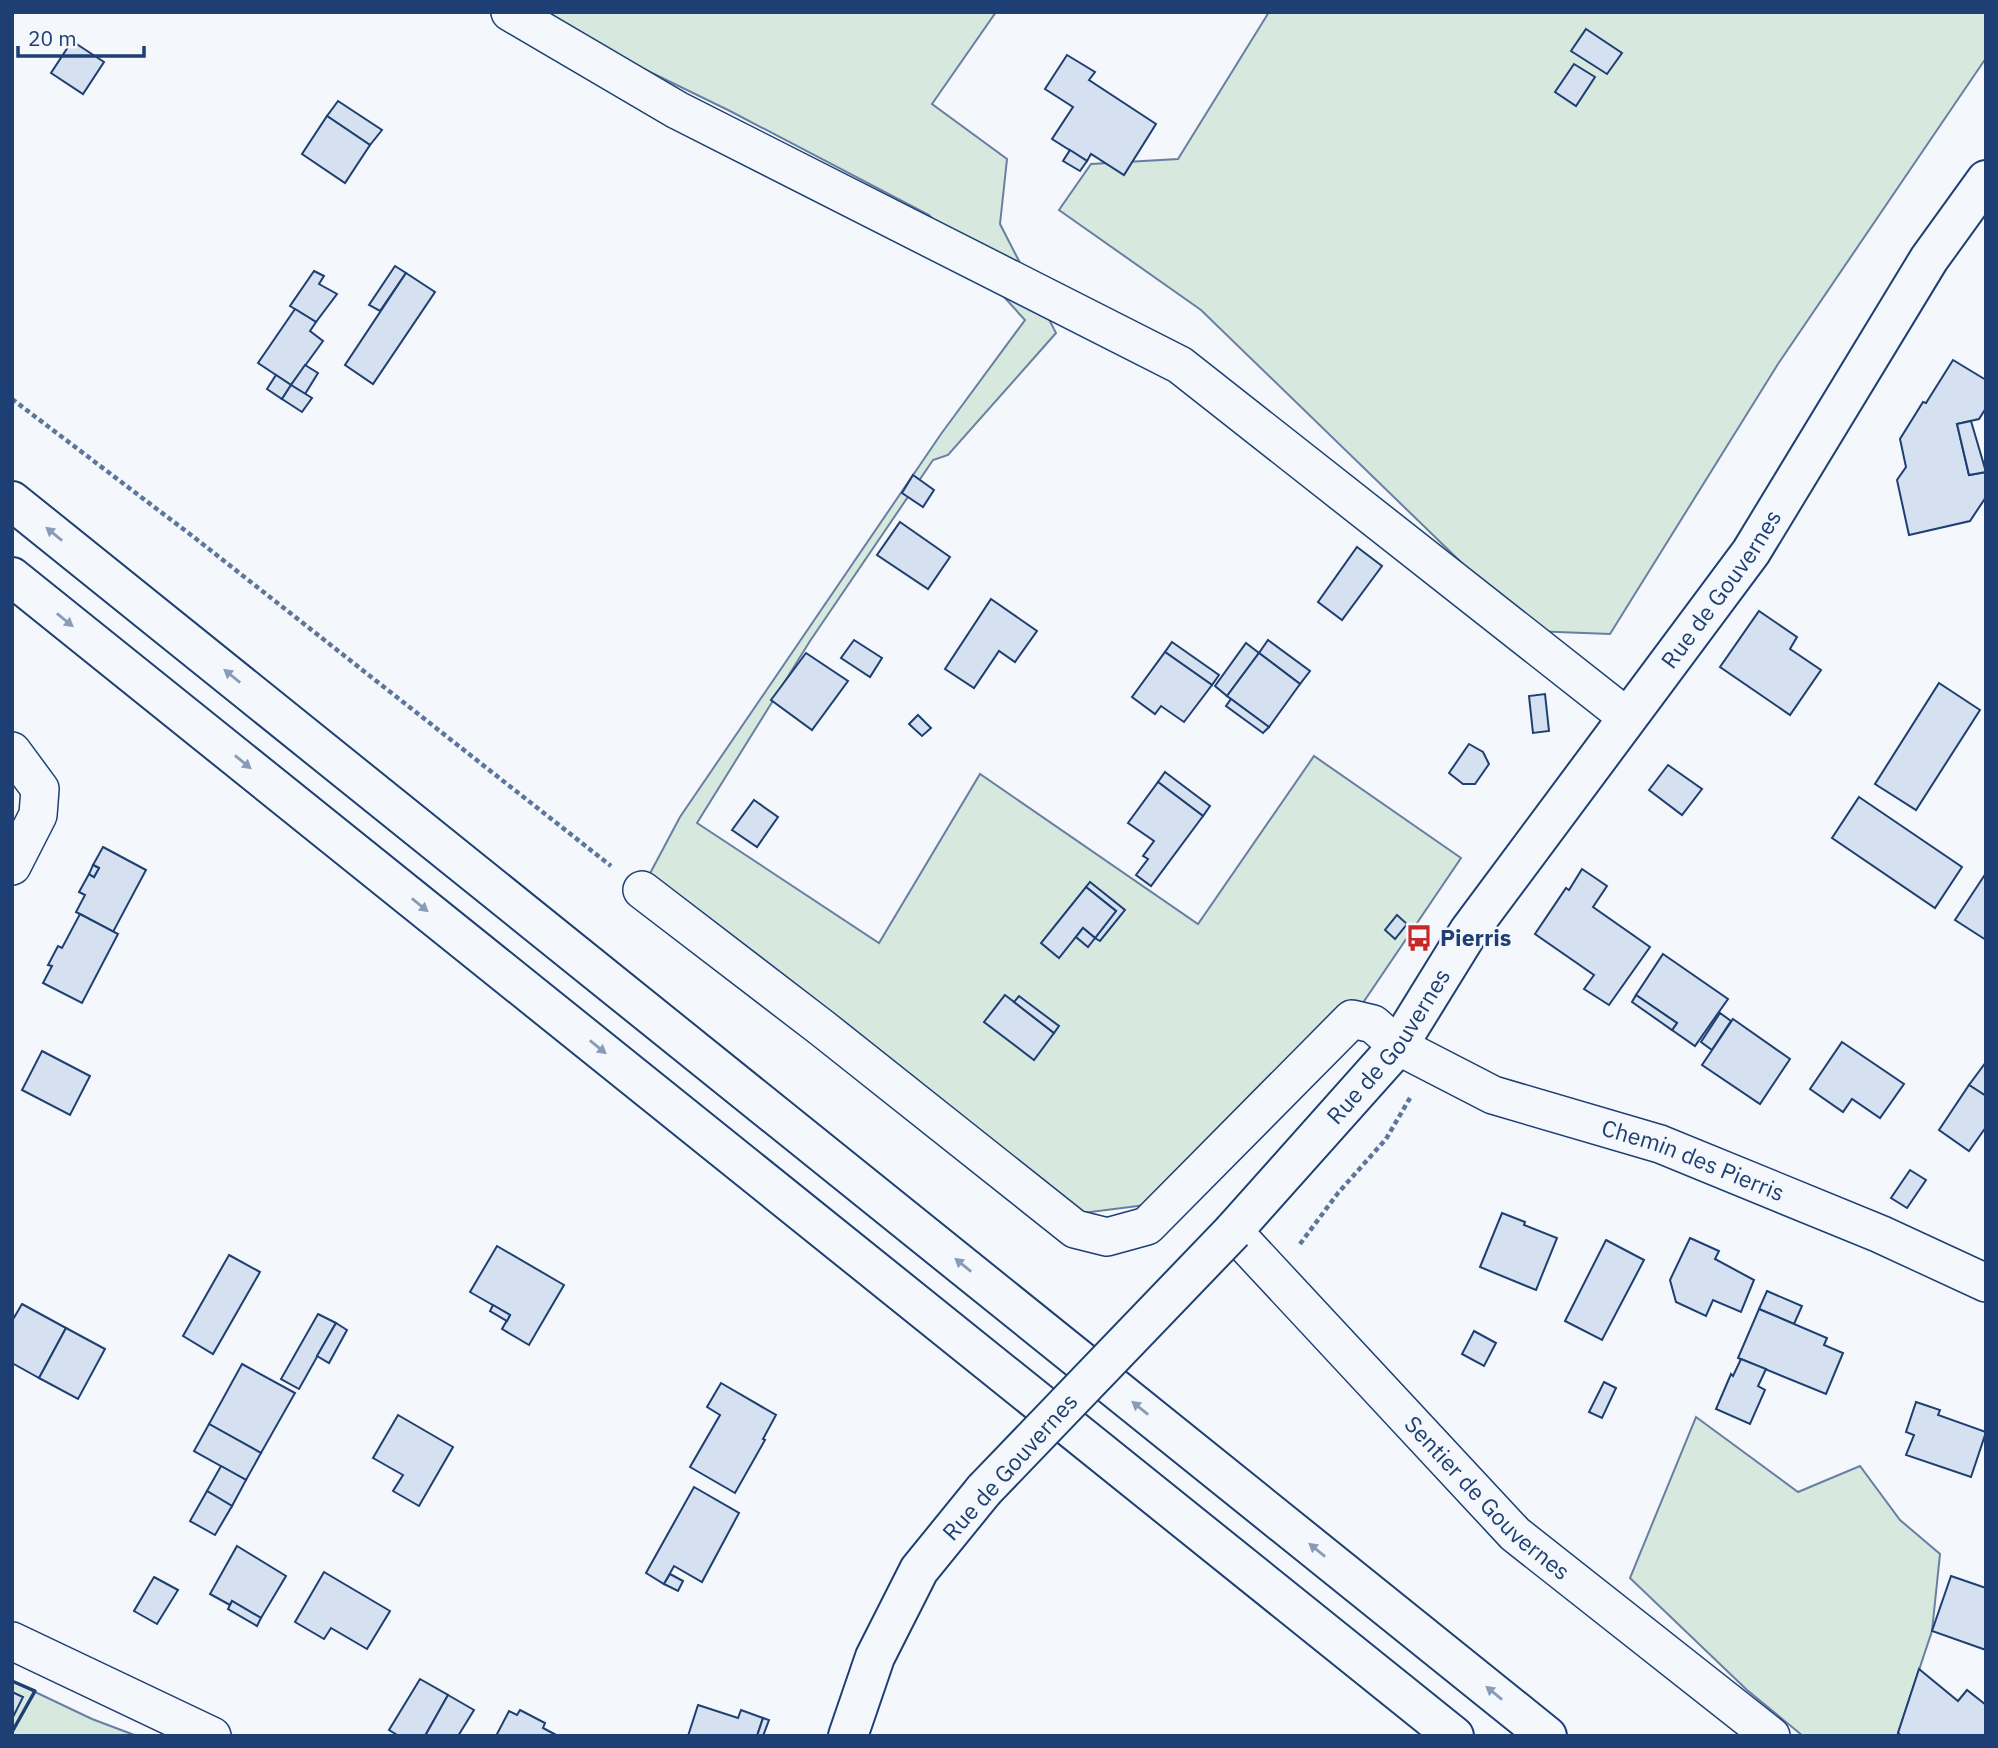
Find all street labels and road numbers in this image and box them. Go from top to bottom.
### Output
street label: Rue de Gouvernes [1654,504,1787,674]
street label: Rue de Gouvernes [1319,962,1456,1130]
street label: Chemin des Pierris [1598,1112,1789,1207]
street label: Rue de Gouvernes [935,1386,1083,1546]
street label: Sentier de Gouvernes [1399,1409,1577,1586]

